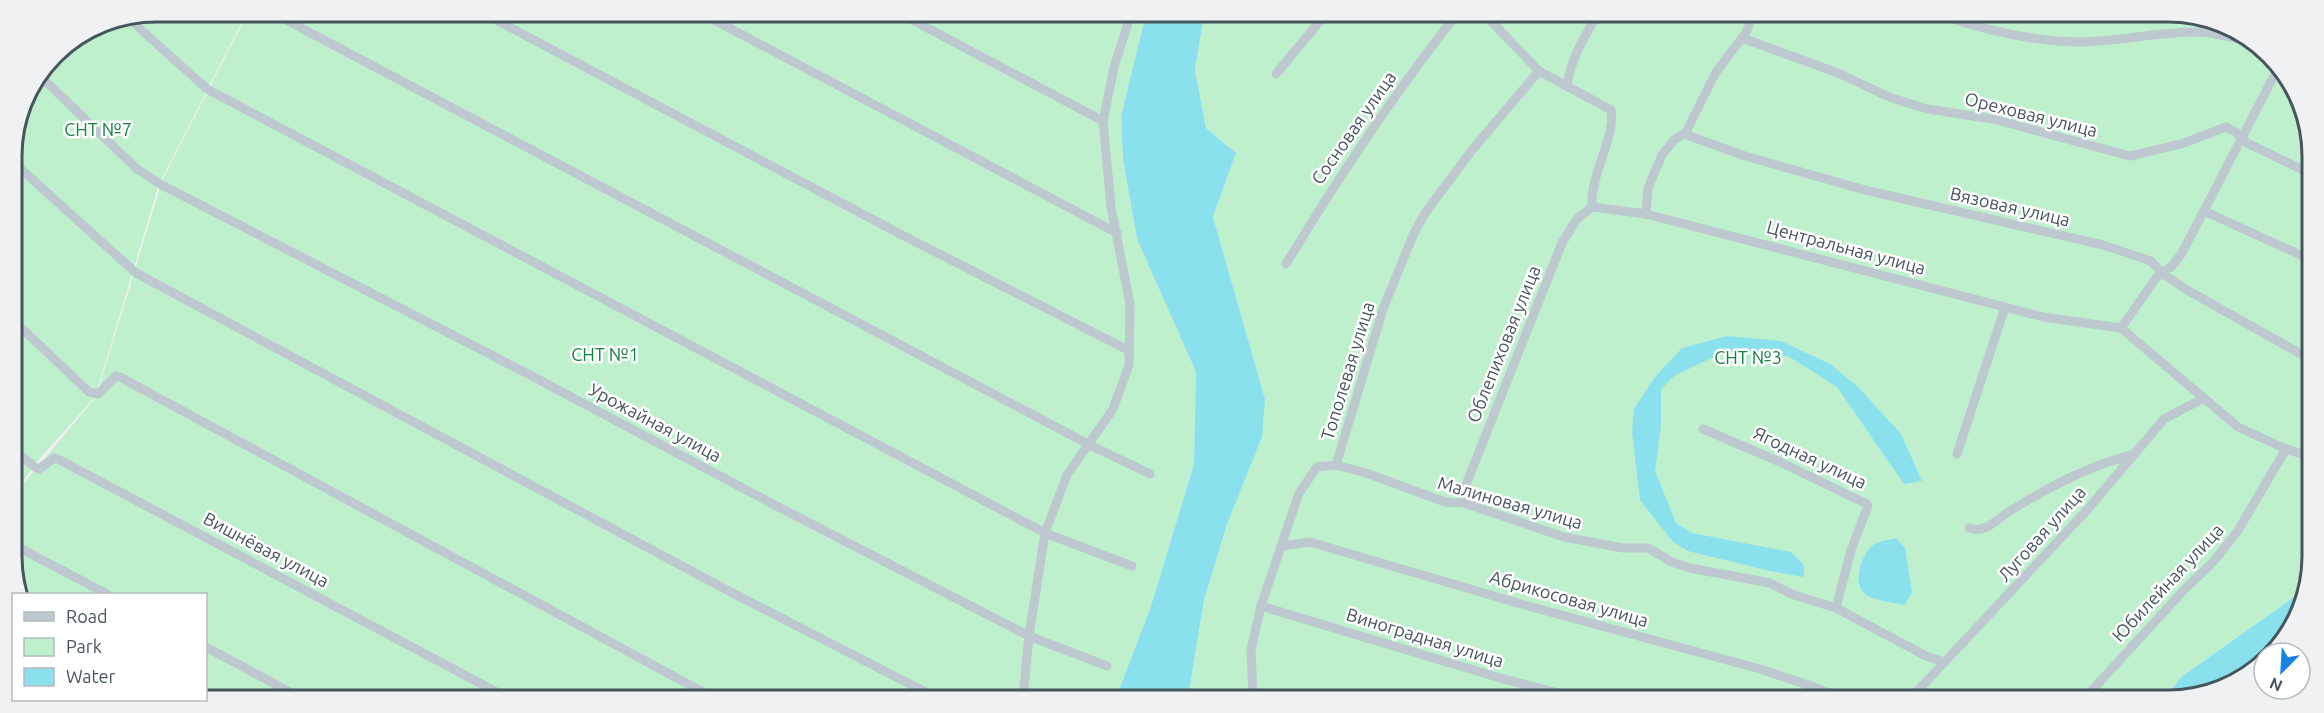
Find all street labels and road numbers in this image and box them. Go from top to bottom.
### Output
street label: Сосновая улица [1307,67,1400,188]
street label: Ореховая улица [1963,88,2100,140]
street label: Вязовая улица [1948,183,2072,230]
street label: Центральная улица [1765,216,1928,278]
street label: Облепиховая улица [1462,262,1544,425]
street label: Тополевая улица [1317,299,1378,442]
street label: Урожайная улица [586,379,725,465]
street label: Ягодная улица [1751,422,1870,492]
street label: Малиновая улица [1436,472,1585,532]
street label: Луговая улица [1993,482,2089,585]
street label: Вишнёвая улица [200,508,333,591]
street label: Юбилейная улица [2108,519,2227,645]
street label: Абрикосовая улица [1488,566,1651,630]
street label: Виноградная улица [1344,604,1506,671]

